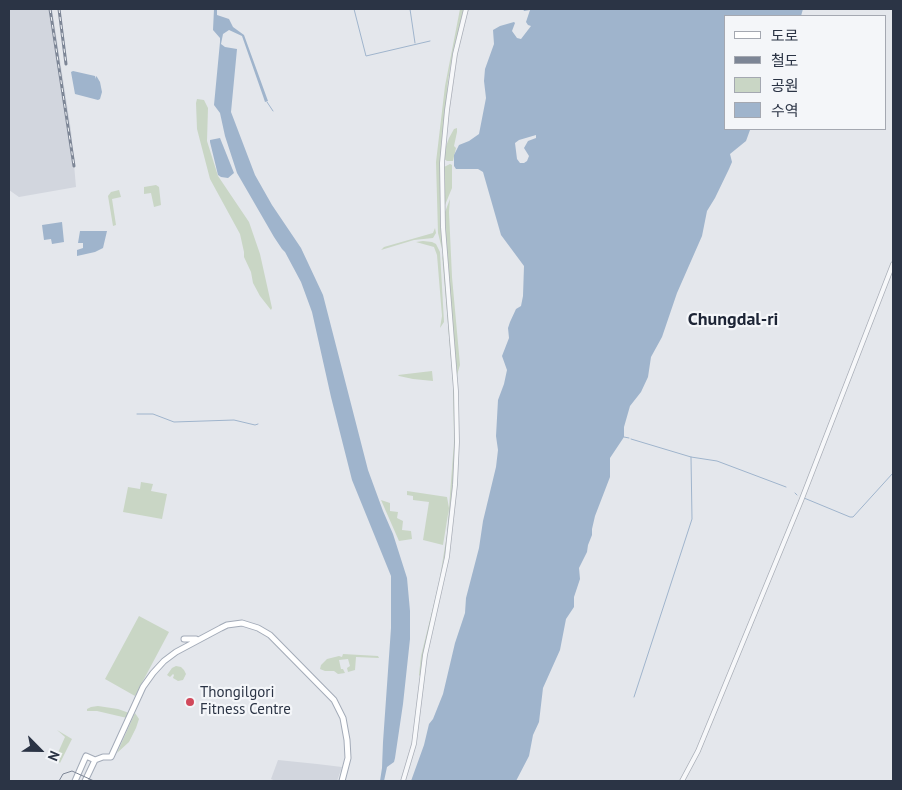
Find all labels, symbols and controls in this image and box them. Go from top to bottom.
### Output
legend [724,15,887,130]
text: 도로 [771,26,799,45]
text: 철도 [771,51,799,70]
text: 공원 [771,76,799,95]
text: 수역 [771,101,799,120]
district label: Chungdal-ri [688,309,778,331]
place label: Thongilgori Fitness Centre [200,684,291,719]
marker: Thongilgori Fitness Centre [184,696,196,708]
north arrow [15,725,65,775]
text: N [44,748,64,764]

